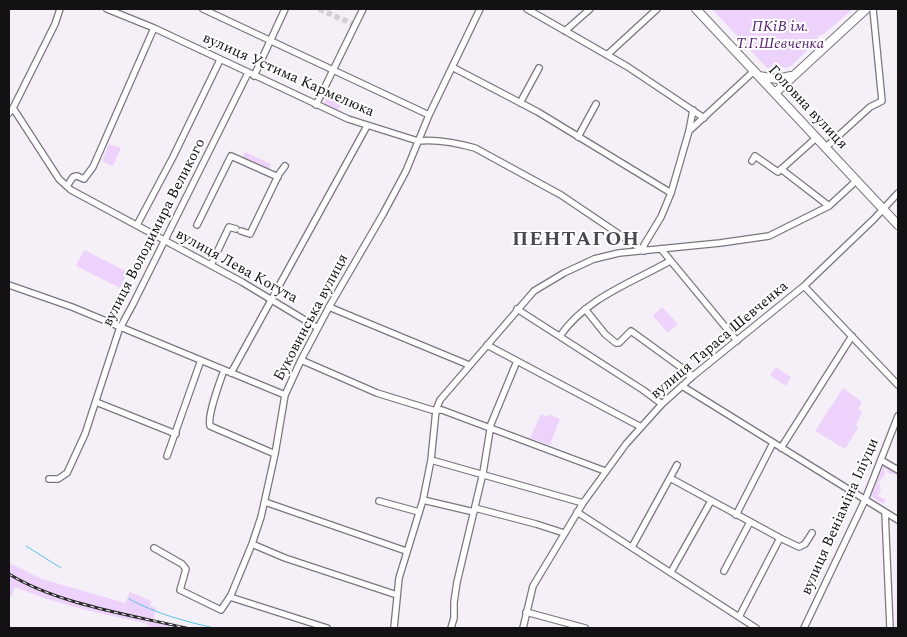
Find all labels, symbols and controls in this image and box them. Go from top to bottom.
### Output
park label: ПКіВ ім. Т.Г.Шевченка [736,19,824,54]
street label: вулиця Устима Кармелюка [199,30,377,122]
street label: Головна вулиця [763,62,851,154]
street label: вулиця Володимира Великого [100,136,210,330]
street label: вулиця Лева Когута [172,226,300,308]
district label: ПЕНТАГОН [511,229,641,253]
street label: Буковинська вулиця [271,251,353,385]
street label: вулиця Тараса Шевченка [648,278,792,404]
street label: вулиця Веніаміна Іліуци [798,436,884,598]

